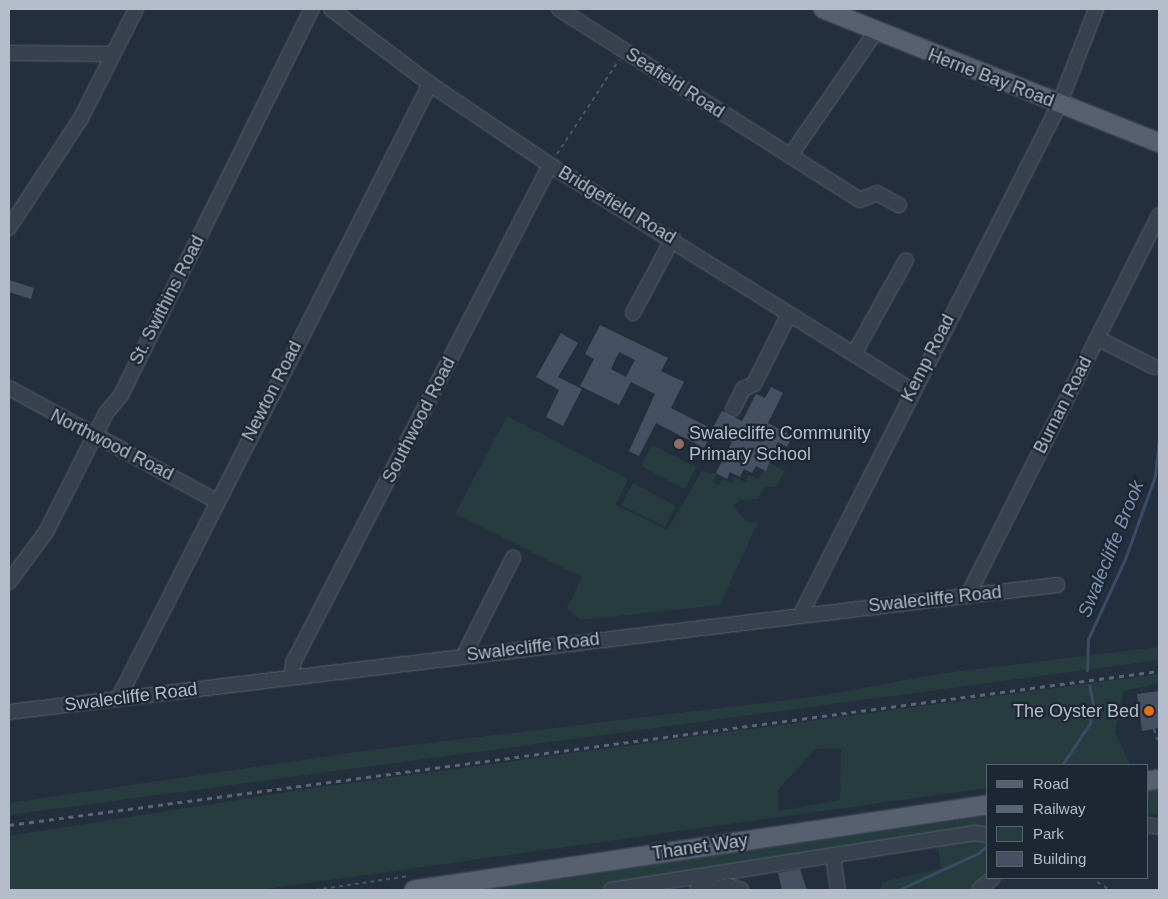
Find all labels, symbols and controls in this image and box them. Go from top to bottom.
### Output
street label: Seafield Road [622,43,728,123]
street label: Herne Bay Road [925,44,1057,112]
street label: Bridgefield Road [554,161,680,249]
street label: St. Swithins Road [125,232,209,368]
street label: Kemp Road [897,311,959,405]
street label: Newton Road [238,338,306,444]
street label: Burnan Road [1029,353,1097,457]
street label: Southwood Road [378,354,460,486]
street label: Northwood Road [47,405,177,485]
place label: Swalecliffe Community Primary School [689,423,871,466]
marker: Swalecliffe Community Primary School [673,438,685,450]
water label: Swalecliffe Brook [1073,477,1149,621]
street label: Swalecliffe Road [867,581,1003,617]
street label: Swalecliffe Road [465,628,601,666]
street label: Swalecliffe Road [63,678,199,716]
place label: The Oyster Bed [1013,700,1139,722]
marker: The Oyster Bed [1143,705,1155,717]
legend [986,764,1148,879]
text: Road [1033,775,1069,792]
text: Railway [1033,800,1086,817]
text: Park [1033,825,1064,842]
street label: Thanet Way [651,830,749,864]
text: Building [1033,850,1086,867]

